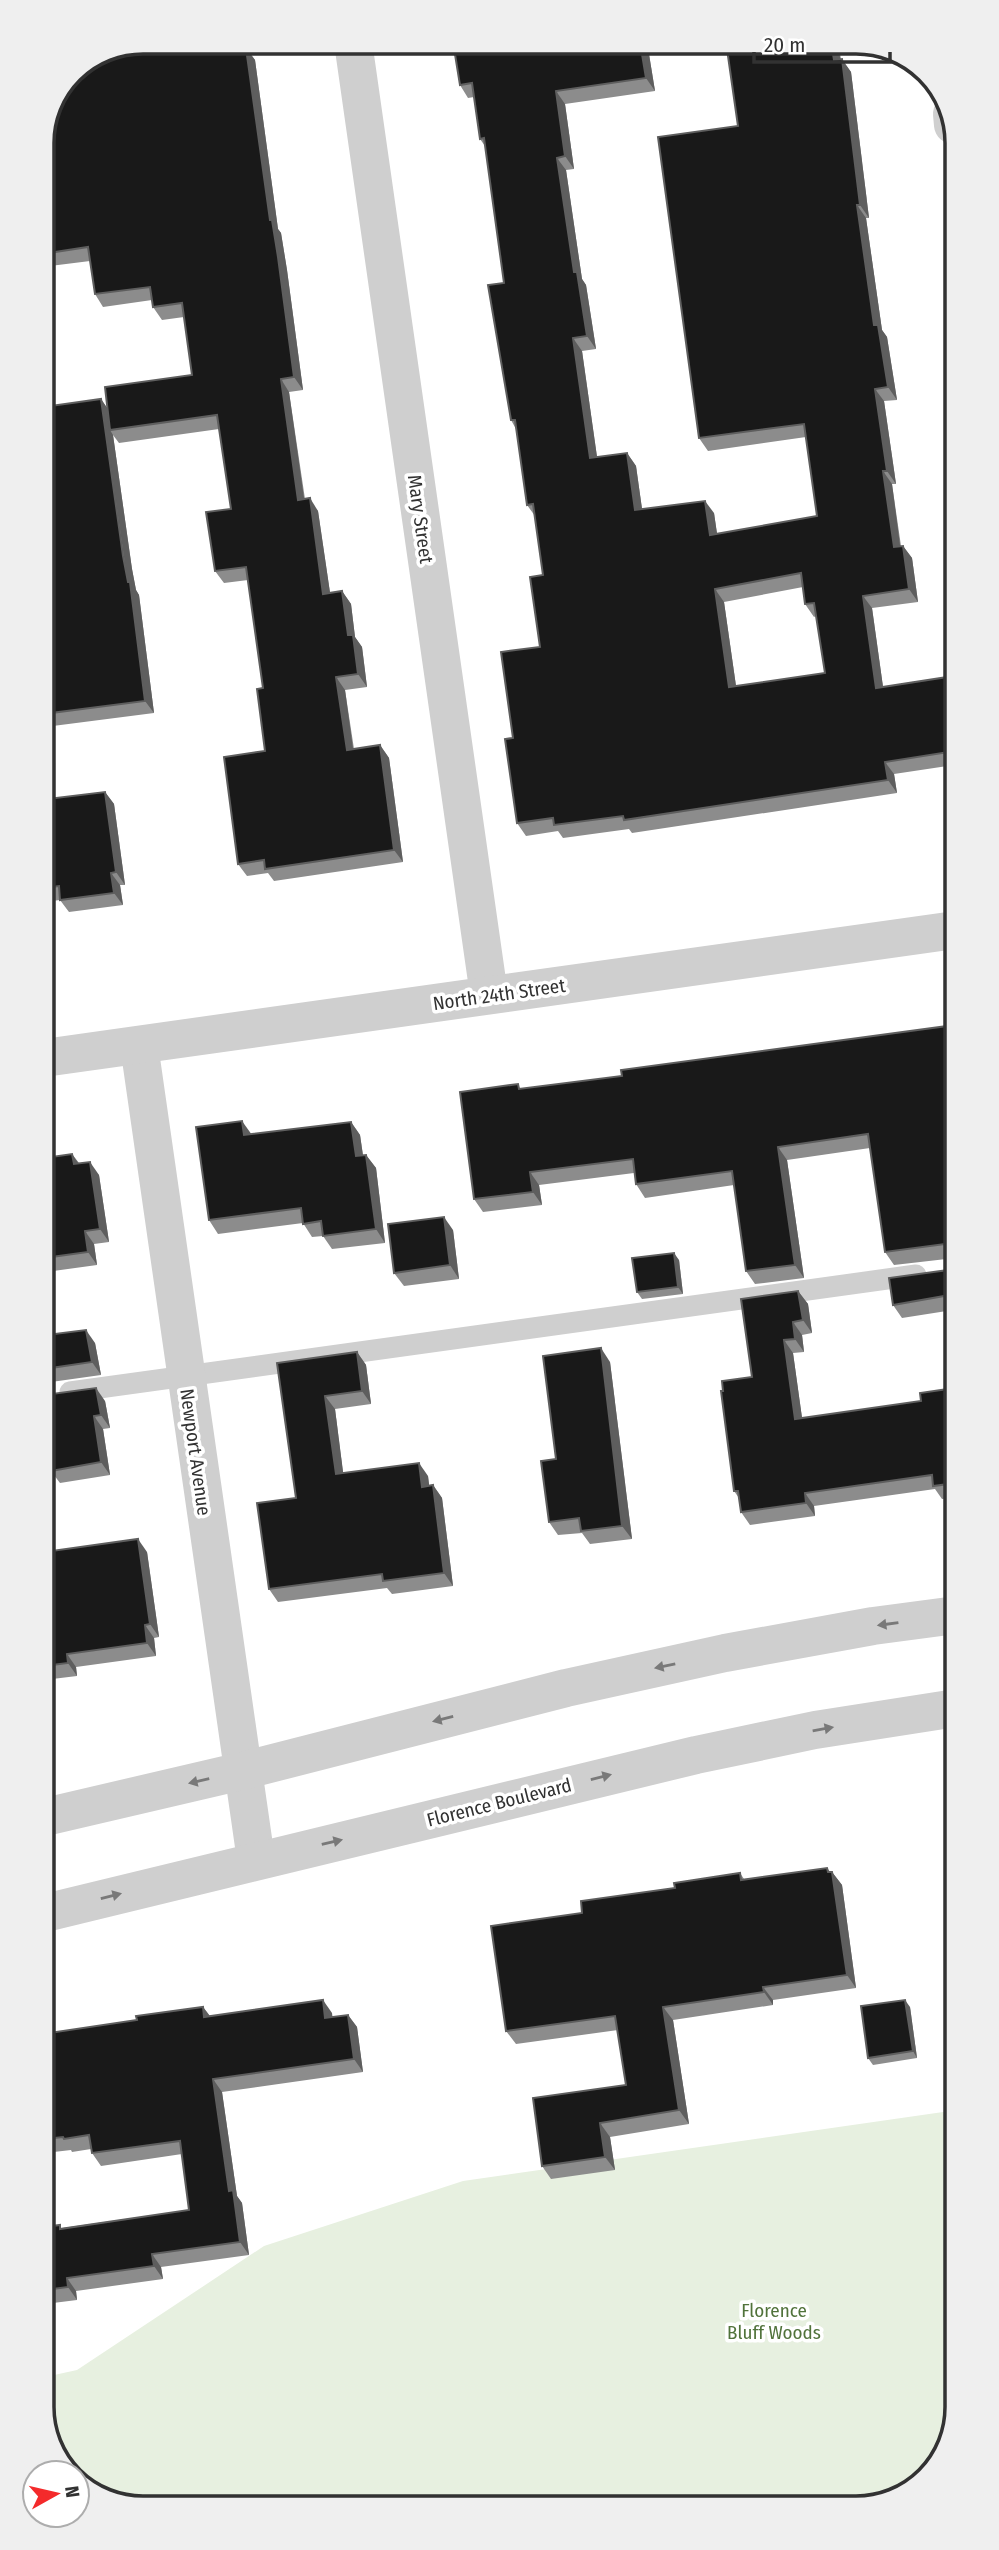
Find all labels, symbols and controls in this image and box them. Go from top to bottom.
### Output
scale bar [754,21,890,65]
text: 20 m [764,32,805,58]
street label: Mary Street [403,473,438,566]
street label: North 24th Street [431,974,568,1015]
street label: Newport Avenue [175,1387,216,1517]
one-way arrow [877,1619,899,1630]
one-way arrow [654,1661,676,1672]
one-way arrow [432,1714,454,1725]
one-way arrow [812,1723,834,1734]
one-way arrow [590,1771,612,1782]
street label: Florence Boulevard [424,1773,574,1832]
one-way arrow [188,1776,210,1787]
one-way arrow [321,1836,343,1847]
one-way arrow [100,1890,122,1901]
park label: Florence Bluff Woods [727,2299,821,2344]
north arrow [21,2459,91,2529]
text: N [60,2484,85,2499]

